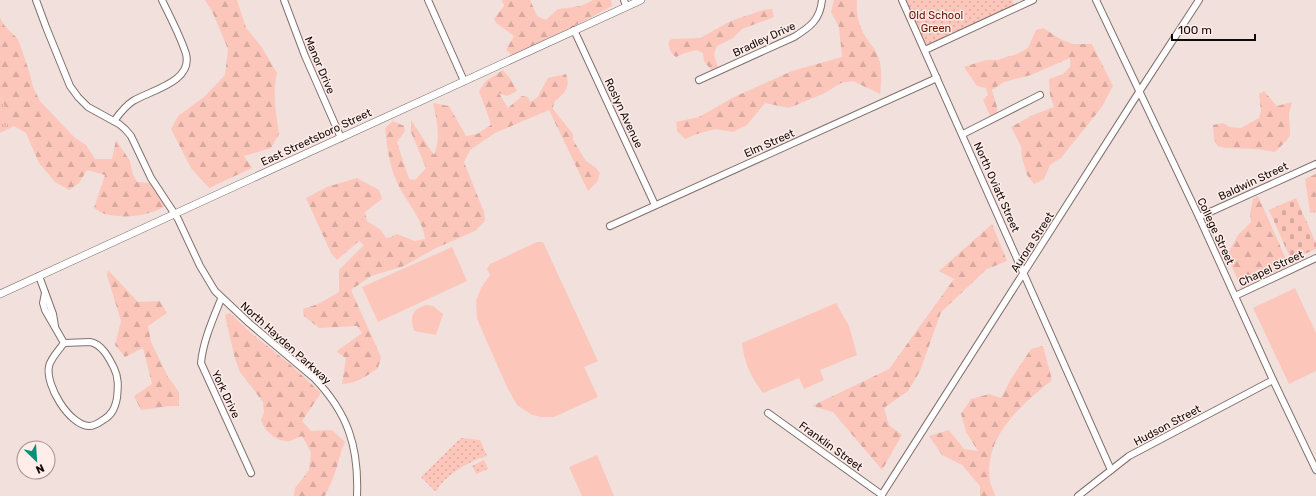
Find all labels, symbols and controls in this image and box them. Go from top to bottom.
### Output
park label: Old School Green [909,9,963,35]
scale bar [1172,16,1255,42]
street label: Bradley Drive [731,19,798,60]
text: 100 m [1178,23,1212,37]
street label: Manor Drive [302,35,337,96]
street label: Roslyn Avenue [602,76,645,150]
street label: East Streetsboro Street [259,106,374,169]
street label: Elm Street [742,126,797,160]
street label: North Oviatt Street [971,140,1023,235]
street label: Baldwin Street [1216,159,1291,203]
street label: College Street [1194,196,1237,267]
street label: Aurora Street [1008,209,1057,275]
street label: Chapel Street [1237,247,1306,289]
street label: North Hayden Parkway [238,299,334,387]
street label: York Drive [209,368,242,420]
street label: Hudson Street [1131,402,1204,449]
street label: Franklin Street [796,419,866,474]
north arrow [16,440,56,480]
text: N [34,461,46,476]

